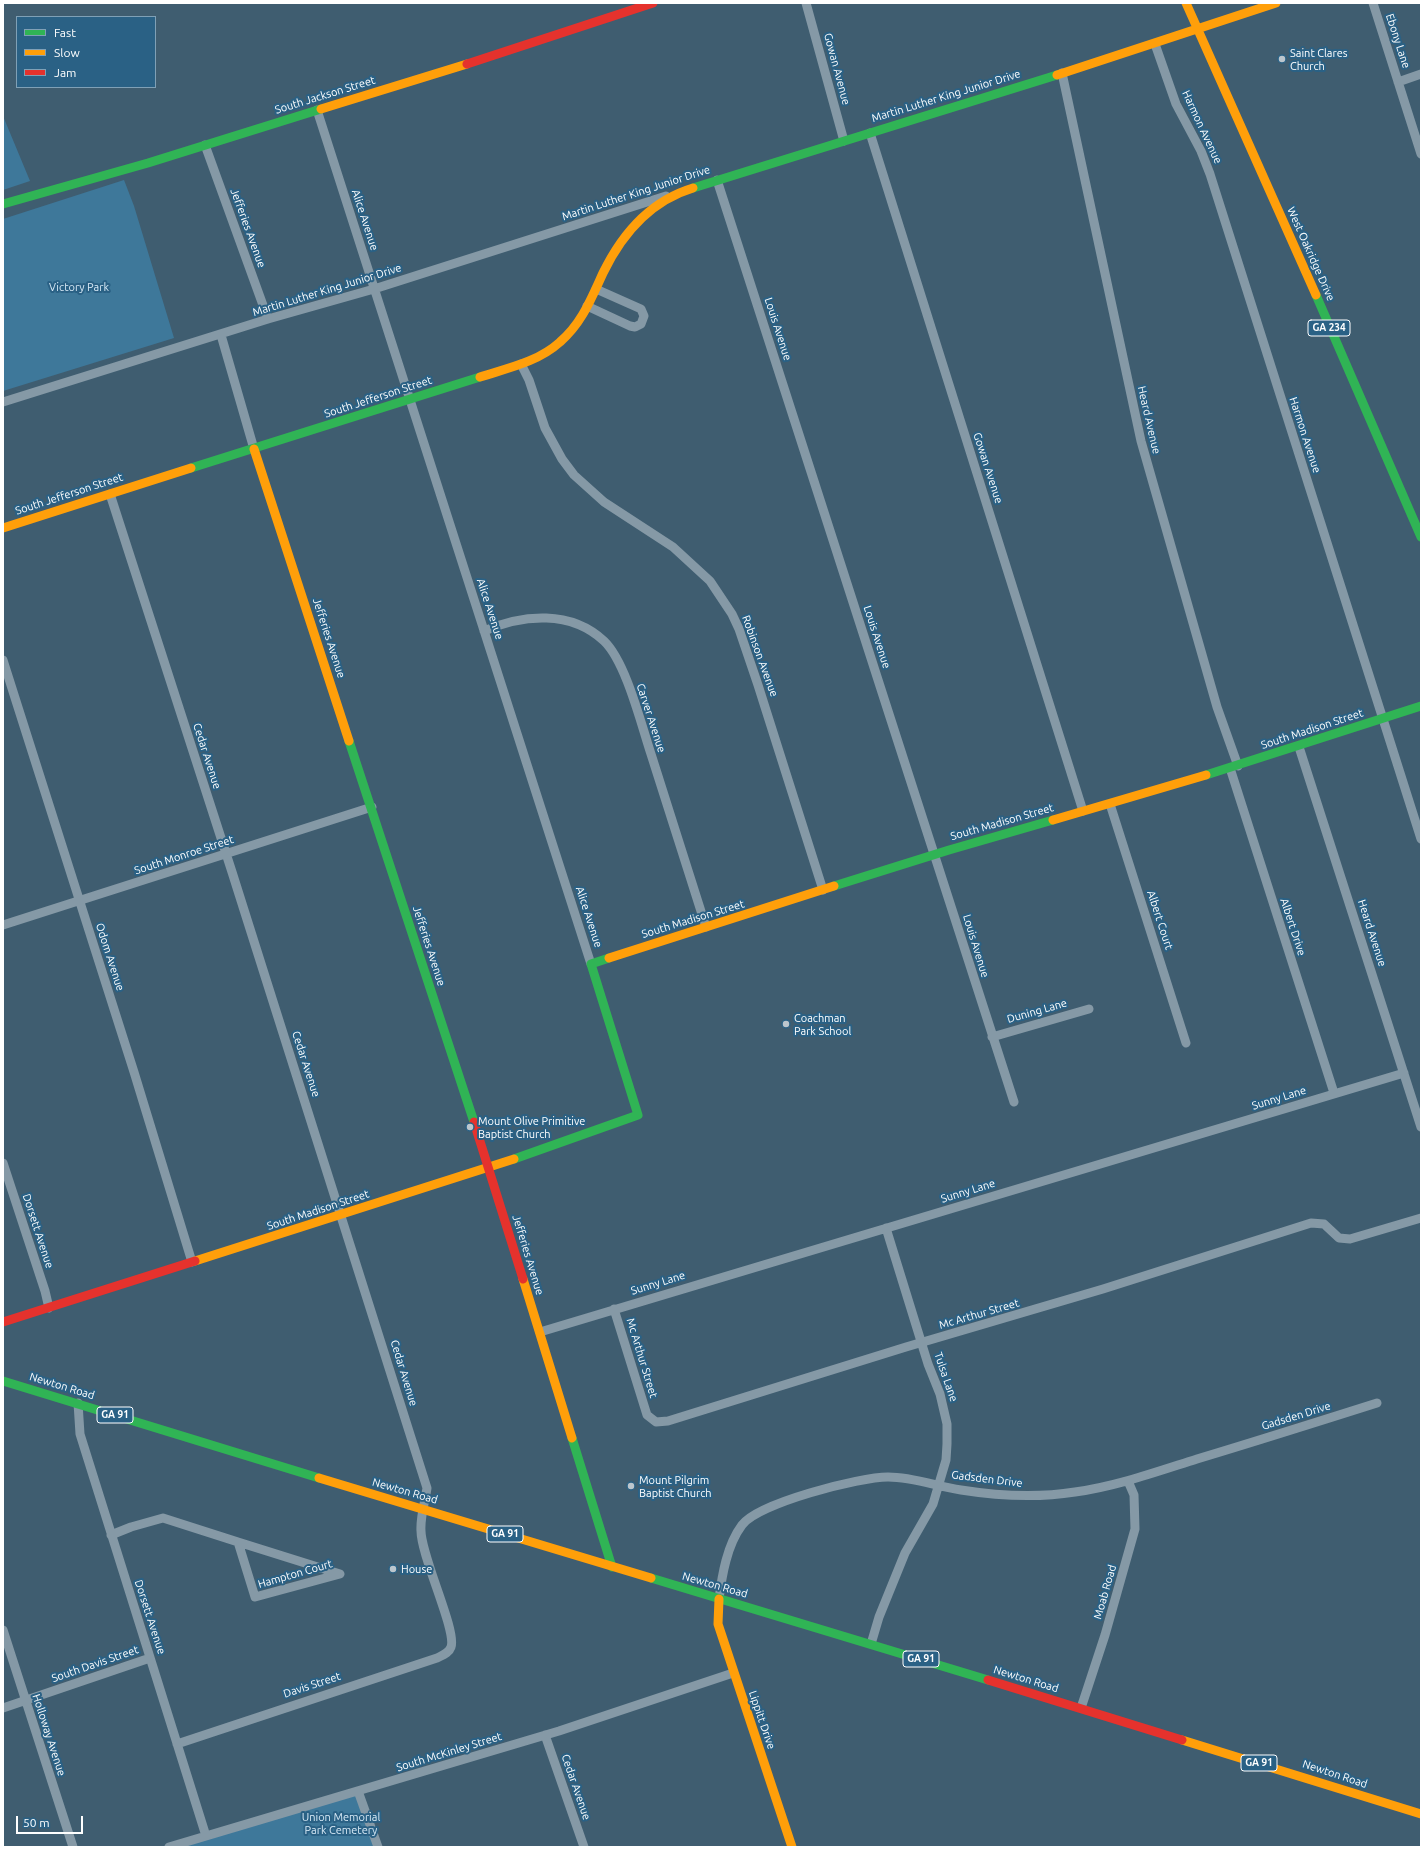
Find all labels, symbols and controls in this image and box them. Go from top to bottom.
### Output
street label: Ebony Lane [1383,12,1413,70]
legend [16,16,156,88]
text: Fast [54,26,76,39]
street label: Gowan Avenue [821,32,853,106]
text: Slow [54,46,80,59]
place label: Saint Clares Church [1290,46,1348,72]
marker: Saint Clares Church [1277,54,1287,64]
text: Jam [54,66,76,79]
street label: Martin Luther King Junior Drive [870,67,1022,125]
street label: South Jackson Street [273,73,377,117]
street label: Harmon Avenue [1179,88,1225,166]
street label: Martin Luther King Junior Drive [560,163,712,223]
street label: Jefferies Avenue [228,187,268,269]
street label: Alice Avenue [349,188,381,252]
street label: West Oakridge Drive [1284,205,1338,303]
street label: Martin Luther King Junior Drive [251,261,403,319]
park label: Victory Park [49,280,109,294]
street label: Louis Avenue [762,296,794,362]
road number: GA 234 [1308,320,1350,336]
street label: South Jefferson Street [323,373,433,421]
street label: Heard Avenue [1135,385,1163,455]
street label: Harmon Avenue [1286,395,1324,475]
street label: Gowan Avenue [970,431,1006,505]
street label: South Jefferson Street [14,470,124,518]
street label: Alice Avenue [474,577,506,641]
street label: Jefferies Avenue [310,596,348,680]
street label: Louis Avenue [861,604,893,670]
street label: Robinson Avenue [739,613,781,699]
street label: Carver Avenue [634,682,668,754]
street label: South Madison Street [1259,706,1365,752]
street label: Cedar Avenue [190,721,224,791]
street label: South Madison Street [949,801,1055,843]
street label: South Monroe Street [133,833,235,877]
street label: Alice Avenue [573,885,605,949]
street label: Albert Court [1144,889,1176,951]
street label: South Madison Street [640,897,746,941]
street label: Albert Drive [1278,897,1308,957]
street label: Heard Avenue [1355,898,1389,968]
street label: Jefferies Avenue [410,904,448,988]
street label: Louis Avenue [960,913,992,979]
street label: Odom Avenue [93,921,127,993]
street label: Duning Lane [1006,996,1068,1026]
place label: Coachman Park School [794,1011,851,1037]
marker: Coachman Park School [781,1019,791,1029]
street label: Cedar Avenue [289,1029,323,1099]
street label: Sunny Lane [1250,1084,1308,1112]
place label: Mount Olive Primitive Baptist Church [478,1114,585,1140]
marker: Mount Olive Primitive Baptist Church [465,1122,475,1132]
street label: Sunny Lane [939,1177,997,1205]
street label: South Madison Street [265,1187,371,1233]
street label: Dorsett Avenue [20,1192,56,1270]
street label: Jefferies Avenue [510,1213,546,1297]
street label: Sunny Lane [629,1269,687,1297]
street label: Mc Arthur Street [937,1296,1021,1332]
street label: Mc Arthur Street [624,1316,660,1400]
street label: Cedar Avenue [388,1338,420,1408]
street label: Tulsa Lane [931,1350,961,1404]
street label: Newton Road [28,1370,96,1402]
street label: Gadsden Drive [1260,1399,1332,1433]
road number: GA 91 [97,1407,133,1423]
street label: Gadsden Drive [951,1468,1023,1490]
place label: Mount Pilgrim Baptist Church [639,1473,712,1499]
street label: Newton Road [371,1475,439,1507]
marker: Mount Pilgrim Baptist Church [626,1481,636,1491]
road number: GA 91 [487,1526,523,1542]
street label: Hampton Court [256,1557,334,1591]
place label: House [401,1562,432,1576]
street label: Moab Road [1091,1563,1119,1621]
marker: House [388,1564,398,1574]
street label: Newton Road [681,1569,749,1601]
street label: Dorsett Avenue [132,1578,168,1656]
street label: South Davis Street [50,1643,140,1685]
road number: GA 91 [903,1651,939,1667]
street label: Newton Road [992,1663,1060,1695]
street label: Davis Street [282,1670,342,1700]
street label: Lippitt Drive [746,1689,778,1751]
street label: Holloway Avenue [30,1692,68,1778]
street label: South McKinley Street [395,1730,503,1774]
street label: Cedar Avenue [559,1752,593,1822]
road number: GA 91 [1241,1755,1277,1771]
street label: Newton Road [1301,1757,1369,1791]
scale bar [18,1808,85,1834]
park label: Union Memorial Park Cemetery [302,1810,380,1836]
text: 50 m [23,1816,50,1829]

